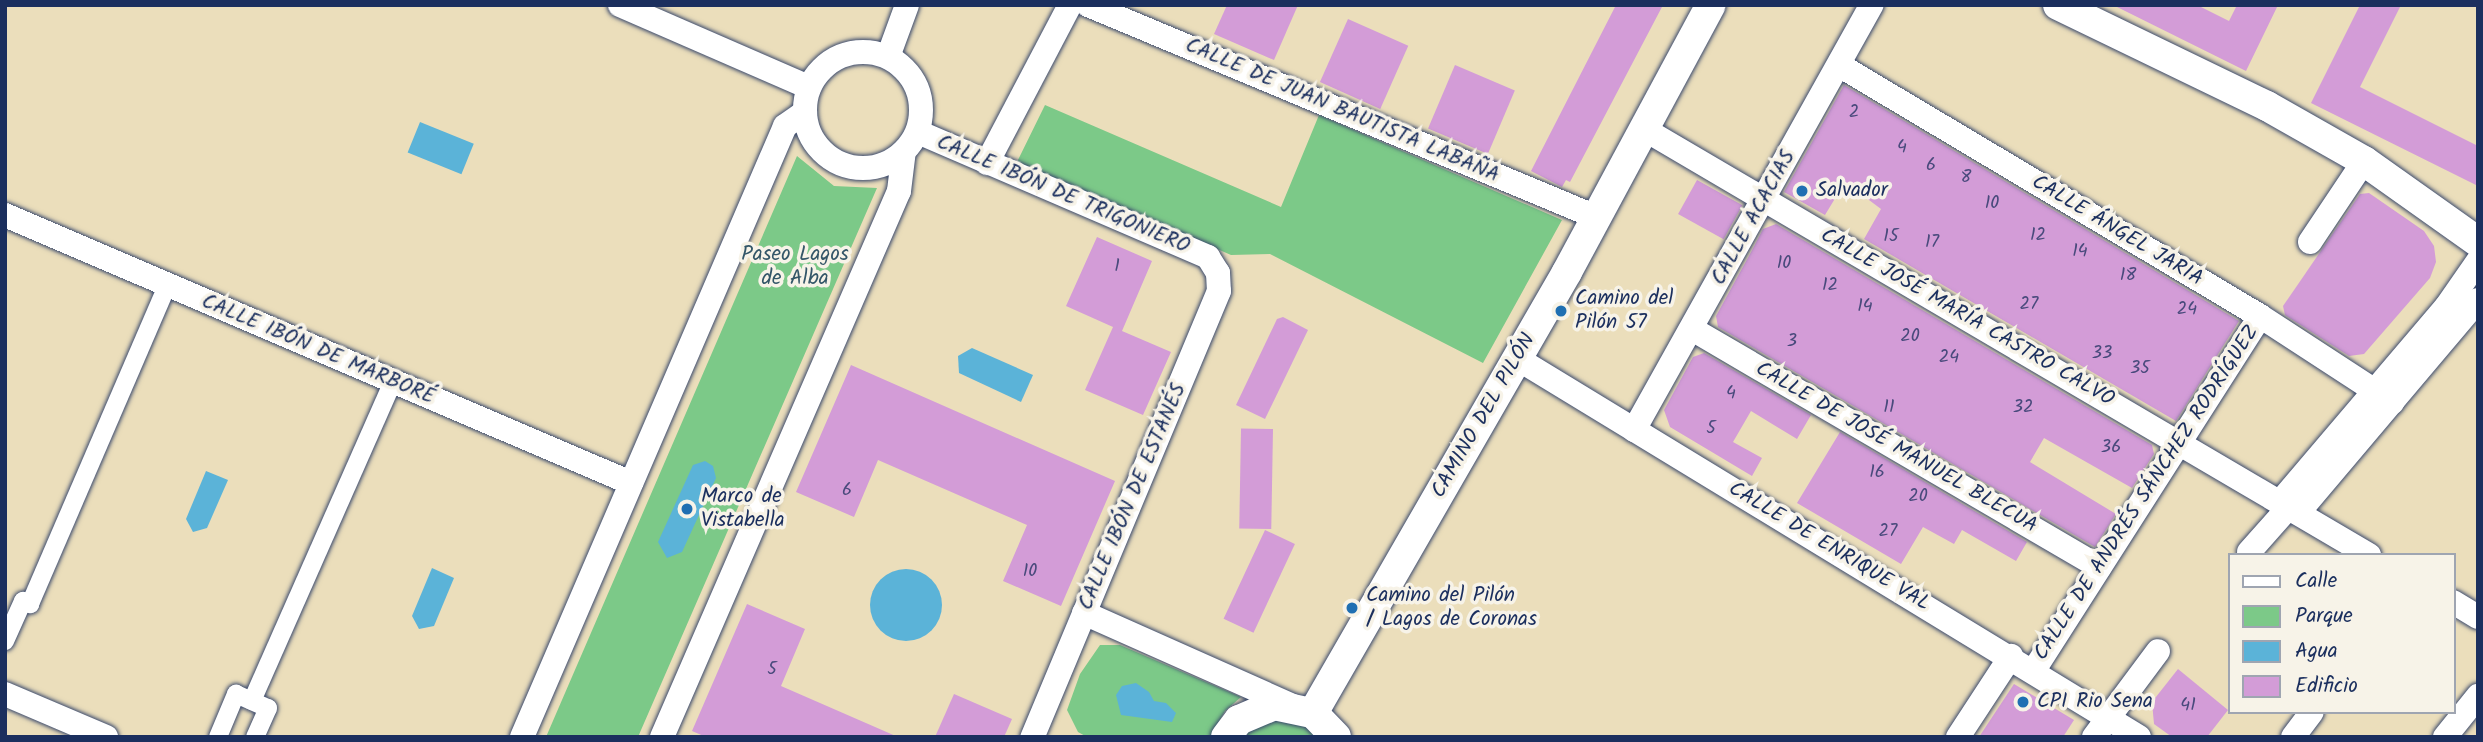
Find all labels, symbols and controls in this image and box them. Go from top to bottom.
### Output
street label: CALLE DE JUAN BAUTISTA LABAÑA [1181,33,1503,189]
house number: 2 [1849,102,1859,124]
street label: CALLE IBÓN DE TRIGONIERO [933,130,1193,260]
house number: 4 [1897,137,1907,159]
street label: CALLE ACACIAS [1707,146,1801,290]
house number: 6 [1926,155,1936,177]
house number: 8 [1961,167,1971,189]
street label: CALLE ÁNGEL JARIA [2027,170,2207,292]
place label: Salvador [1816,178,1888,204]
marker: Salvador [1794,183,1810,199]
house number: 10 [1985,193,1999,215]
street label: CALLE JOSÉ MARÍA CASTRO CALVO [1816,223,2118,413]
house number: 12 [2030,225,2046,247]
house number: 15 [1883,226,1899,248]
house number: 17 [1925,232,1939,254]
house number: 14 [2072,241,2088,263]
park label: Paseo Lagos de Alba [741,242,849,292]
house number: 10 [1777,253,1791,275]
house number: 1 [1114,256,1120,278]
house number: 18 [2120,265,2136,287]
house number: 12 [1822,275,1838,297]
place label: Camino del Pilón 57 [1575,286,1673,336]
street label: CALLE IBÓN DE MARBORÉ [198,289,438,411]
house number: 27 [2020,294,2038,316]
house number: 14 [1857,296,1873,318]
house number: 24 [2177,299,2197,321]
marker: Camino del Pilón 57 [1553,303,1569,319]
street label: CALLE DE ANDRÉS SÁNCHEZ RODRÍGUEZ [2029,321,2265,665]
house number: 20 [1900,326,1920,348]
street label: CAMINO DEL PILÓN [1427,329,1541,503]
house number: 3 [1787,331,1797,353]
house number: 33 [2092,343,2112,365]
house number: 24 [1939,347,1959,369]
street label: CALLE DE JOSÉ MANUEL BLECUA [1751,357,2041,539]
house number: 35 [2130,358,2150,380]
street label: CALLE IBÓN DE ESTANÉS [1074,380,1192,614]
house number: 4 [1726,383,1736,405]
house number: 11 [1883,397,1895,419]
house number: 32 [2013,397,2033,419]
house number: 5 [1706,418,1716,440]
house number: 36 [2101,437,2121,459]
house number: 16 [1869,462,1885,484]
street label: CALLE DE ENRIQUE VAL [1724,477,1934,617]
house number: 6 [842,480,852,502]
place label: Marco de Vistabella [701,484,785,534]
house number: 20 [1908,486,1928,508]
marker: Marco de Vistabella [679,501,695,517]
house number: 27 [1879,521,1897,543]
legend [2228,553,2455,714]
house number: 10 [1023,561,1037,583]
text: Calle [2295,565,2337,598]
place label: Camino del Pilón / Lagos de Coronas [1366,583,1537,633]
marker: Camino del Pilón / Lagos de Coronas [1344,600,1360,616]
text: Parque [2295,600,2353,633]
text: Agua [2295,635,2338,668]
house number: 5 [767,659,777,681]
text: Edificio [2295,670,2358,703]
place label: CPI Rio Sena [2037,689,2153,715]
marker: CPI Rio Sena [2015,694,2031,710]
house number: 41 [2180,695,2196,717]

